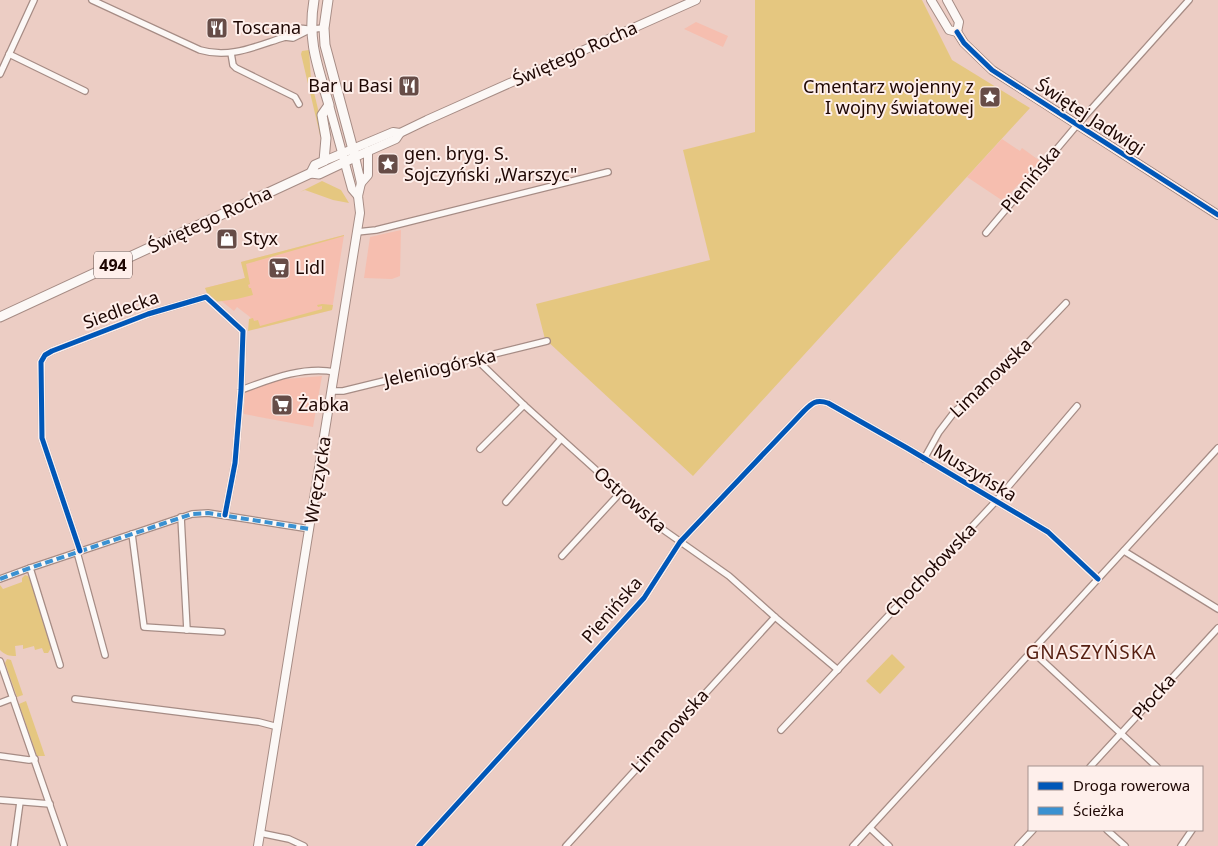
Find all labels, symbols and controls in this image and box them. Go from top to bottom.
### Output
place label: Toscana [233,15,301,39]
street label: Świętego Rocha [508,15,641,91]
restaurant icon: Toscana [205,16,229,40]
street label: Świętej Jadwigi [1031,72,1150,160]
place label: Bar u Basi [308,73,393,97]
restaurant icon: Bar u Basi [397,74,421,98]
place label: Cmentarz wojenny z I wojny światowej [803,74,974,119]
place icon: Cmentarz wojenny z I wojny światowej [978,85,1002,109]
street label: Pienińska [995,140,1065,217]
place label: gen. bryg. S. Sojczyński „Warszyc" [404,141,577,186]
place icon: gen. bryg. S. Sojczyński „Warszyc" [376,152,400,176]
street label: Świętego Rocha [144,180,275,258]
place label: Styx [243,226,279,250]
shop icon: Styx [215,227,239,251]
road number: 494 [94,252,132,278]
place label: Lidl [295,255,325,279]
supermarket icon: Lidl [267,256,291,280]
street label: Siedlecka [79,284,162,334]
street label: Limanowska [944,332,1036,422]
street label: Jeleniogórska [379,342,498,392]
place label: Żabka [298,392,349,416]
supermarket icon: Żabka [270,393,294,417]
street label: Wręczycka [298,434,336,525]
street label: Muszyńska [929,438,1022,506]
street label: Ostrowska [589,461,672,538]
street label: Chochołowska [879,517,981,621]
street label: Pienińska [576,571,647,648]
district label: GNASZYŃSKA [1025,639,1157,665]
street label: Płocka [1126,668,1181,725]
street label: Limanowska [625,683,713,777]
legend [1028,766,1203,831]
text: Droga rowerowa [1073,775,1190,795]
text: Ścieżka [1073,800,1124,820]

